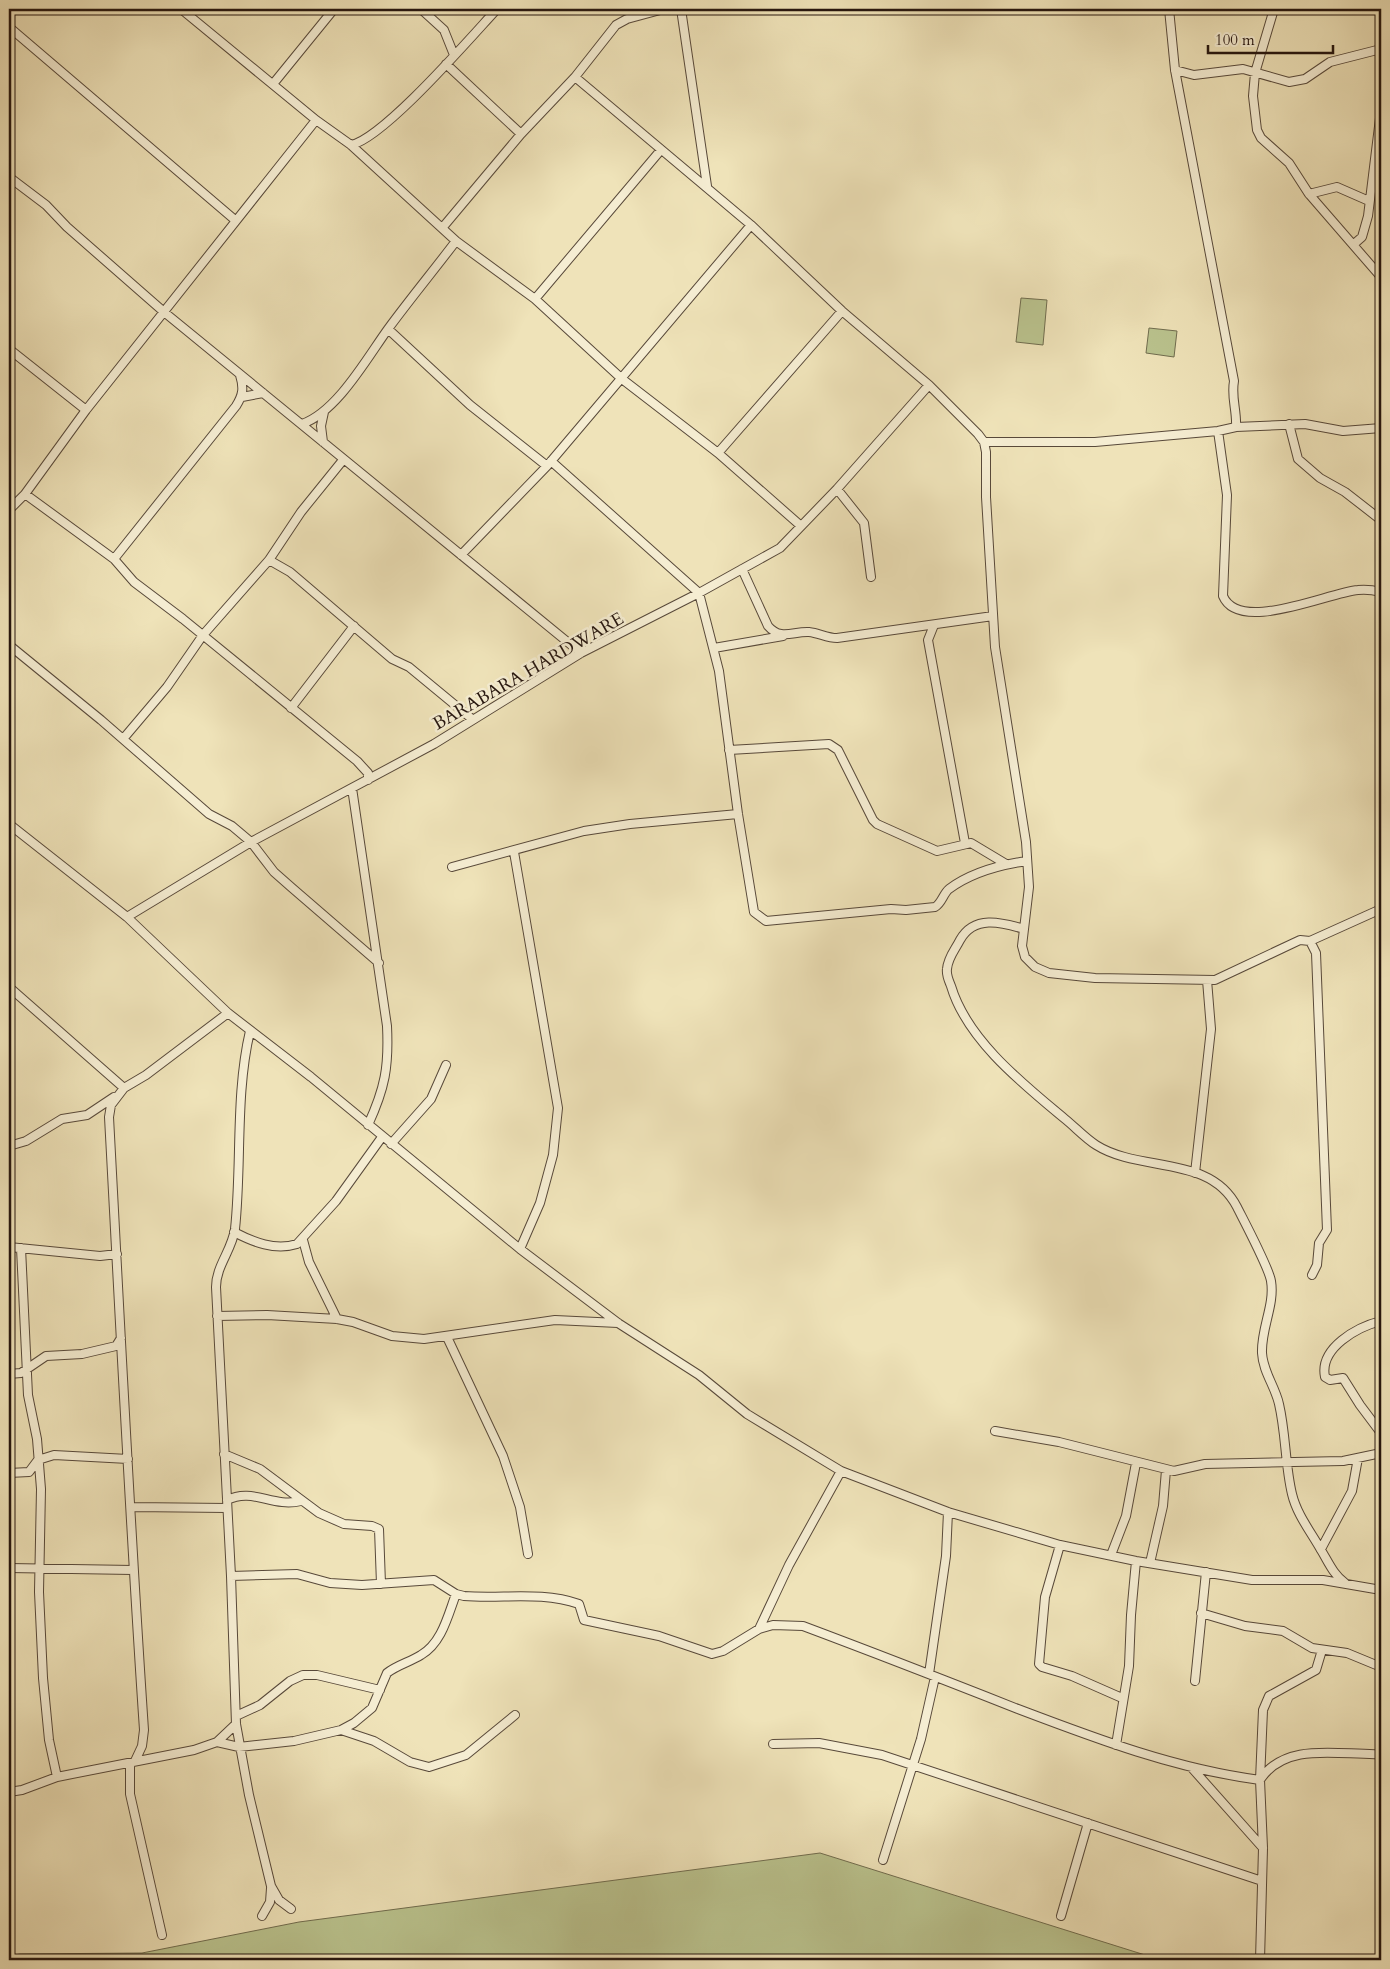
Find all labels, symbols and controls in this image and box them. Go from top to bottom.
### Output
scale bar [1208,22,1332,54]
text: 100 m [1215,30,1255,50]
street label: BARABARA HARDWARE [428,606,628,736]

